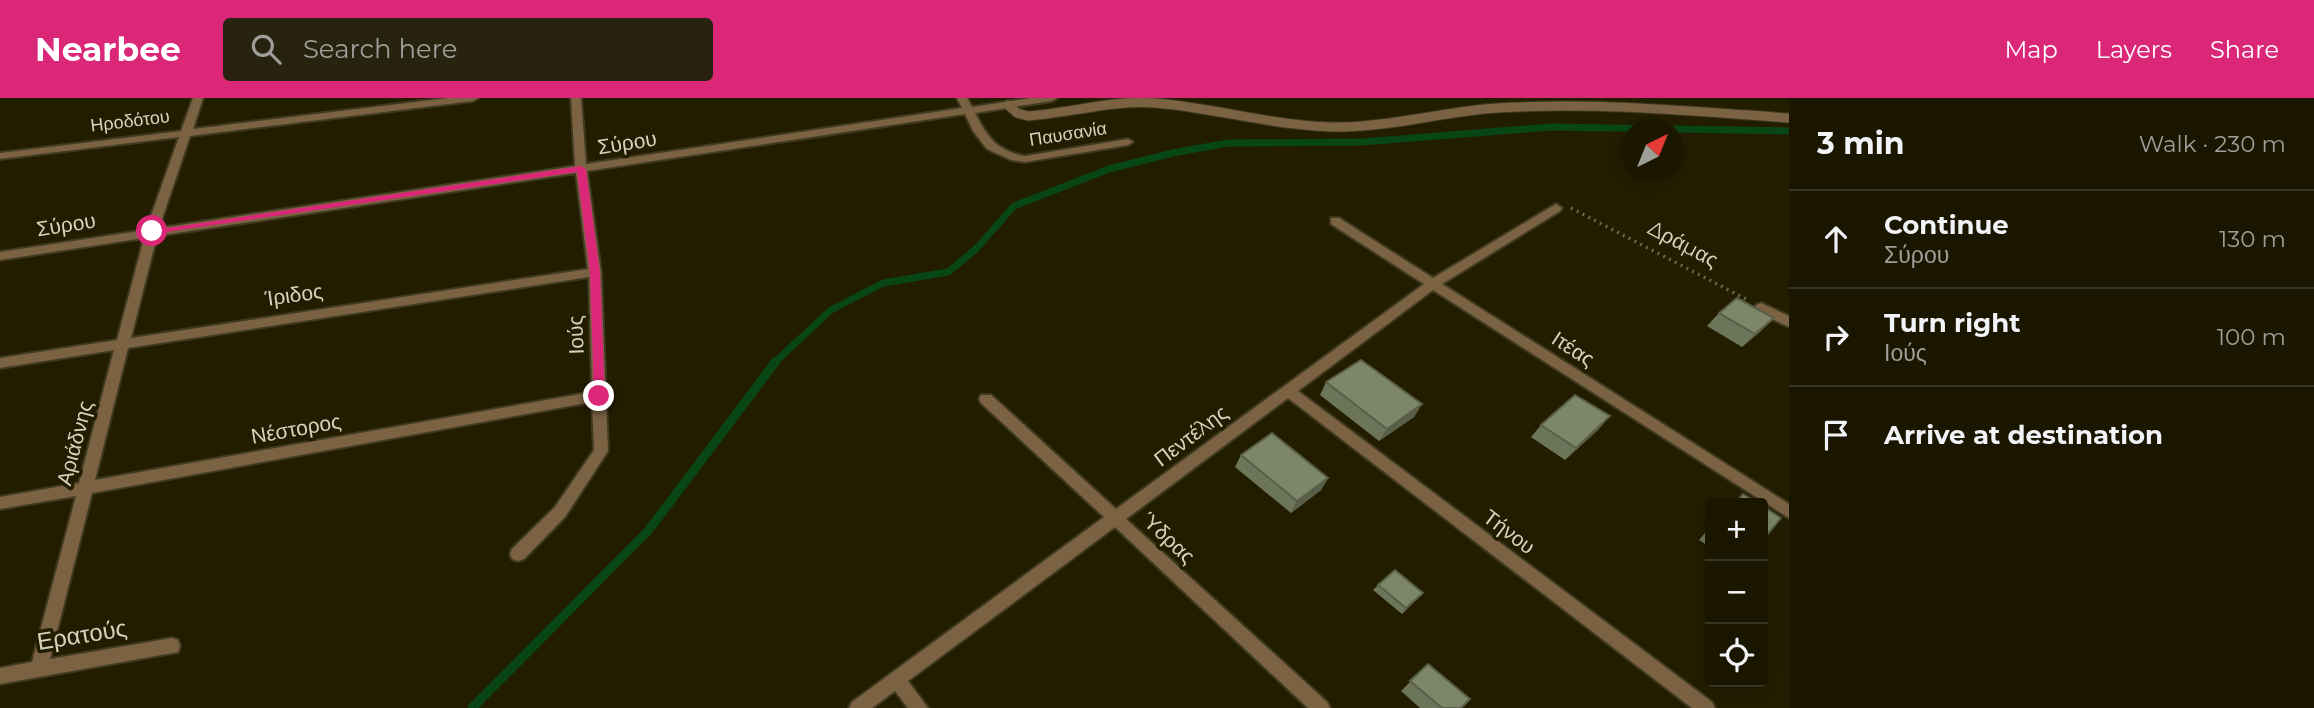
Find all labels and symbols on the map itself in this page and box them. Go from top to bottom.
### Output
street label: Ηροδότου [89,105,171,137]
street label: Παυσανία [1028,117,1108,151]
north arrow [1621,119,1684,182]
street label: Σύρου [596,126,658,160]
street label: Σύρου [35,208,97,242]
route start [136,215,167,246]
street label: Δράμας [1644,215,1723,272]
street label: Ίριδος [262,278,324,311]
street label: Ιούς [562,315,589,355]
street label: Ιτέας [1547,326,1599,372]
route end [583,380,614,411]
street label: Αριάδνης [51,398,98,488]
street label: Πεντέλης [1149,400,1233,471]
street label: Νέστορος [249,408,343,449]
street label: Τήνου [1479,504,1540,559]
street label: Ύδρας [1136,507,1200,569]
street label: Ερατούς [35,613,129,656]

